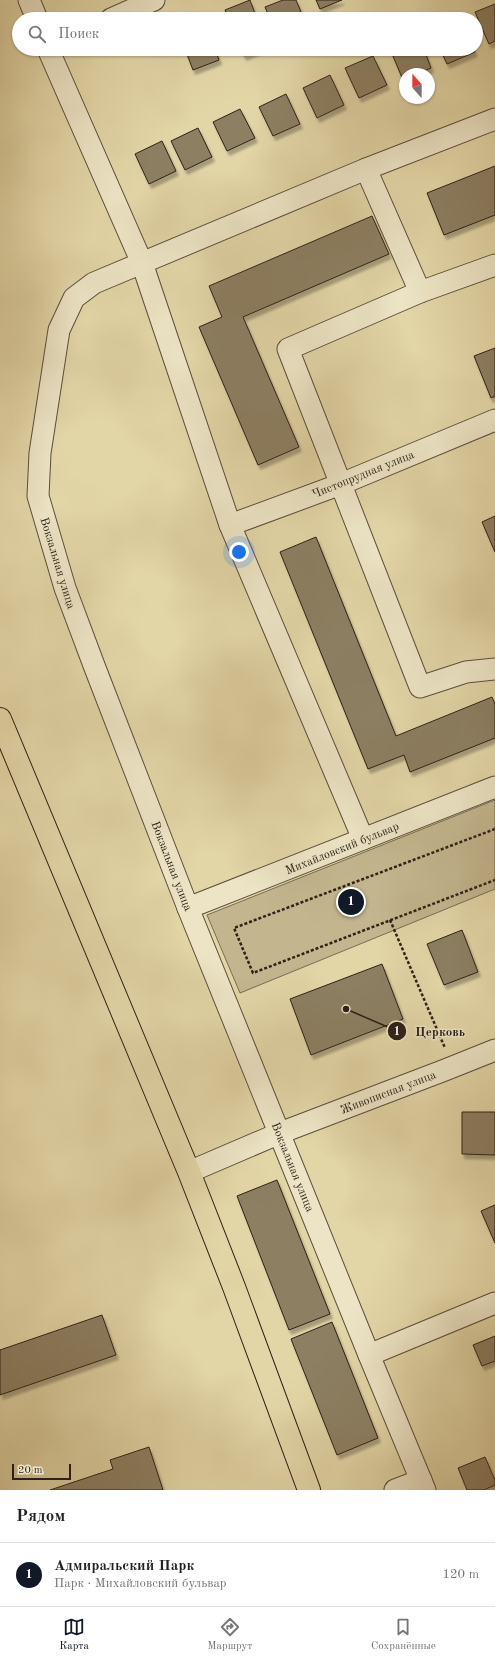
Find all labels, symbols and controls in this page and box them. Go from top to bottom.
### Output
search box [12,12,483,56]
icon: search [26,23,48,45]
text: Поиск [58,27,99,42]
north arrow [399,68,435,104]
street label: Чистопрудная улица [311,449,416,501]
street label: Вокзальная улица [37,516,77,611]
your location [229,542,249,562]
street label: Вокзальная улица [148,820,194,913]
street label: Михайловский бульвар [284,821,401,877]
pin: 1 [338,887,364,917]
callout: Церковь [387,1019,473,1044]
text: 1 [394,1026,400,1038]
text: Церковь [415,1026,465,1039]
street label: Живописная улица [339,1069,438,1117]
street label: Вокзальная улица [269,1121,315,1214]
scale bar [12,1462,71,1481]
text: 20 m [18,1465,43,1476]
text: Рядом [16,1508,65,1525]
text: Адмиральский Парк [54,1559,194,1574]
text: 1 [25,1568,33,1581]
text: 120 m [442,1568,479,1581]
text: Парк · Михайловский бульвар [54,1577,227,1590]
tab: Карта [59,1616,89,1654]
tab: Маршрут [207,1616,253,1654]
tab: Сохранённые [371,1616,436,1654]

